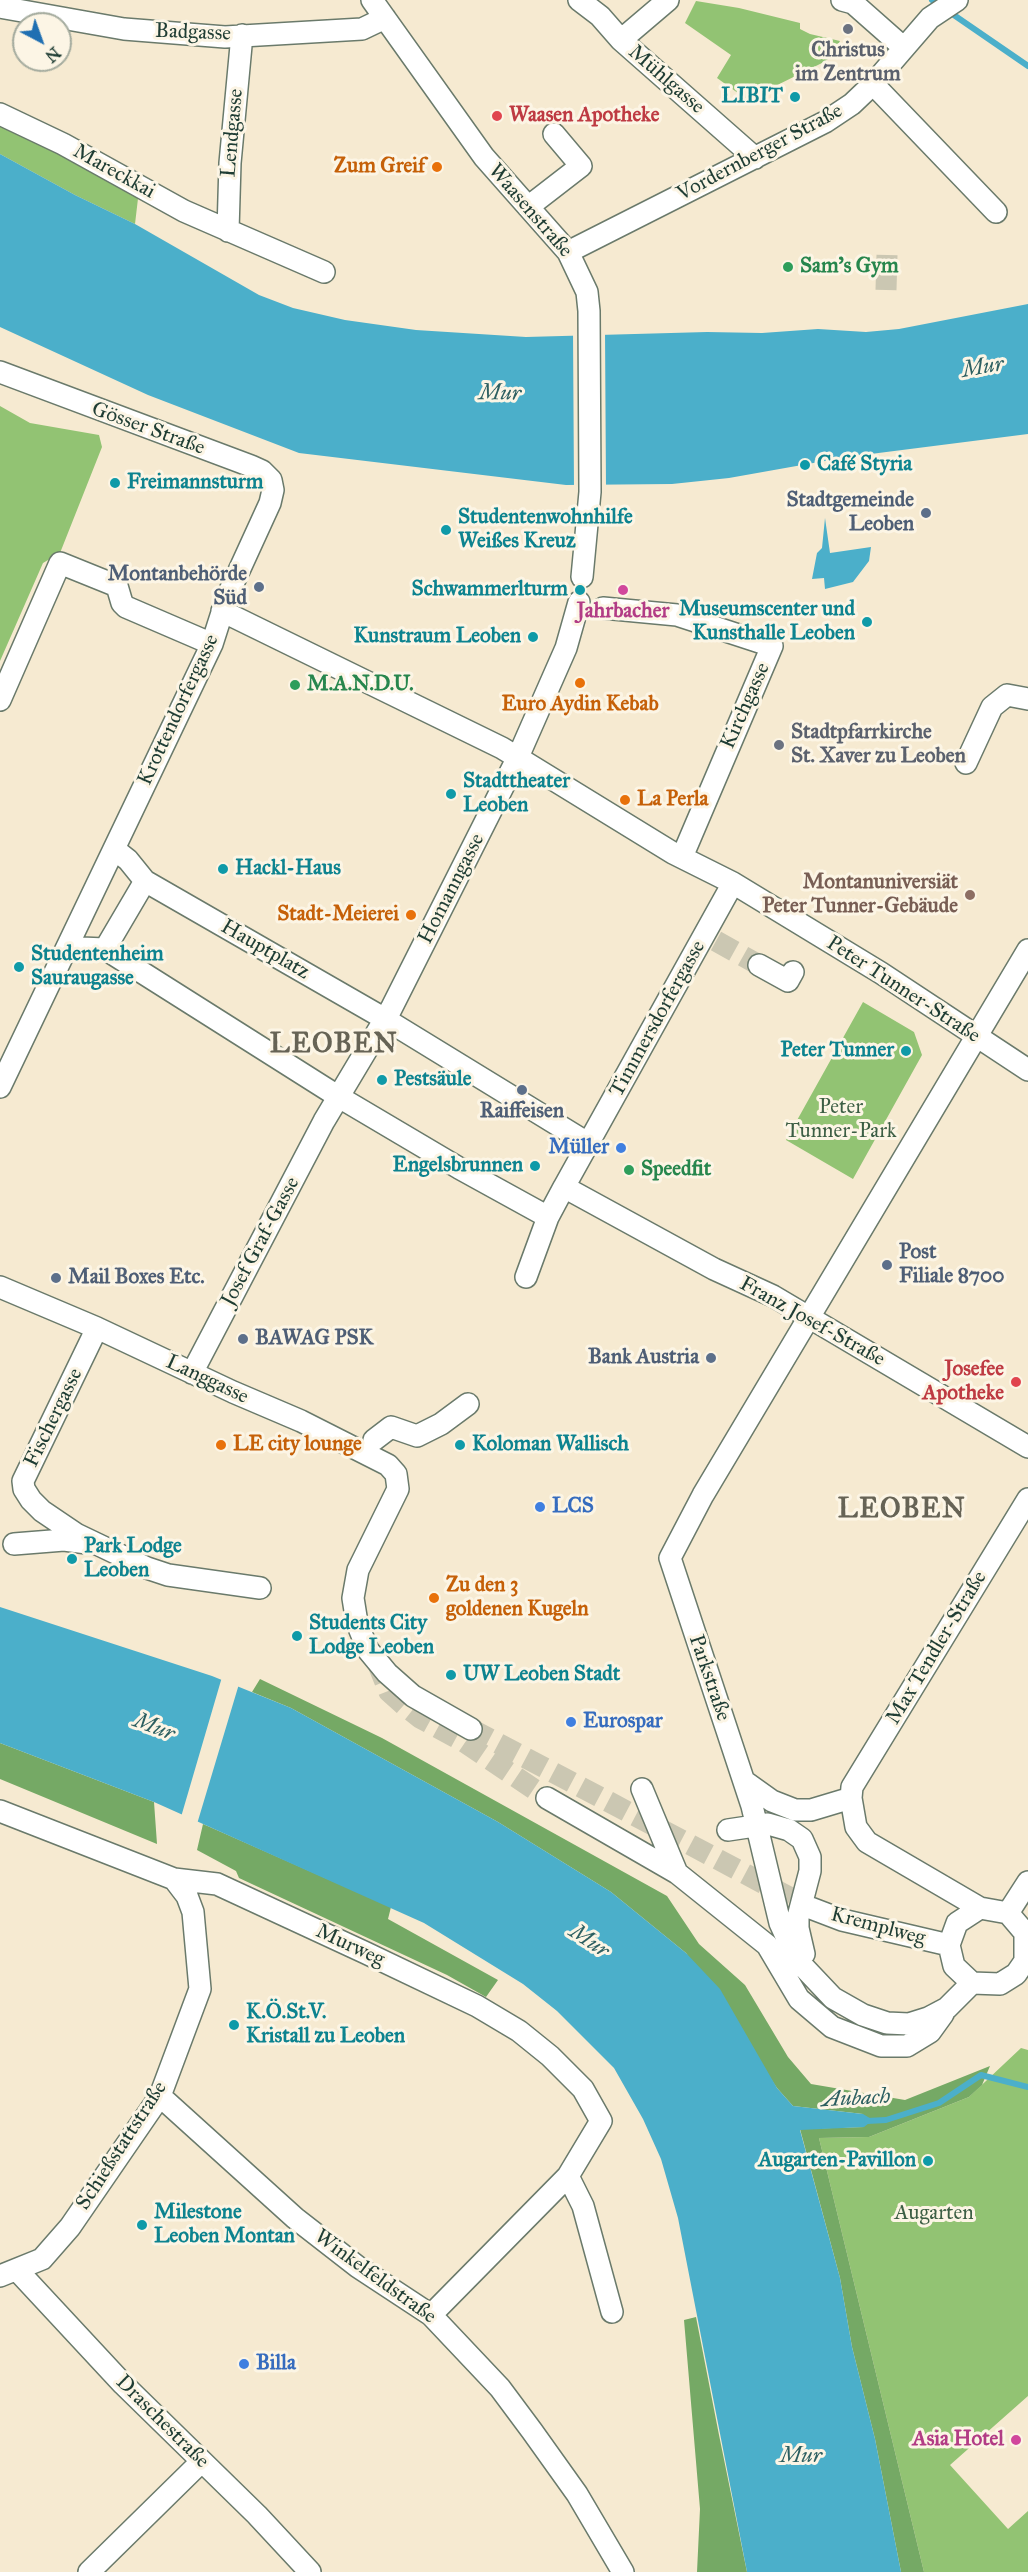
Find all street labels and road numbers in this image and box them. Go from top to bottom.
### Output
street label: Badgasse [155,19,231,47]
street label: Mühlgasse [623,40,709,120]
street label: Lendgasse [217,88,249,178]
street label: Vordernberger Straße [673,99,847,207]
street label: Mareckkai [69,139,159,205]
street label: Waasenstraße [482,159,578,263]
street label: Gösser Straße [88,397,208,461]
street label: Krottendorfergasse [133,630,225,790]
street label: Kirchgasse [716,659,776,753]
street label: Homanngasse [413,830,491,948]
street label: Hauptplatz [216,915,314,985]
street label: Peter Tunner-Straße [822,931,984,1049]
street label: Timmersdorfergasse [605,936,711,1102]
street label: Josef Graf-Gasse [216,1173,306,1311]
street label: Franz Josef-Straße [735,1272,889,1372]
street label: Langgasse [162,1350,252,1410]
street label: Fischergasse [19,1364,89,1472]
street label: Max Tendler-Straße [881,1567,993,1729]
street label: Parkstraße [683,1632,735,1724]
street label: Kremplweg [828,1902,928,1952]
street label: Murweg [312,1919,388,1973]
street label: Schießstattstraße [71,2077,173,2215]
street label: Winkelfeldstraße [309,2224,441,2330]
street label: Draschestraße [110,2370,214,2474]

